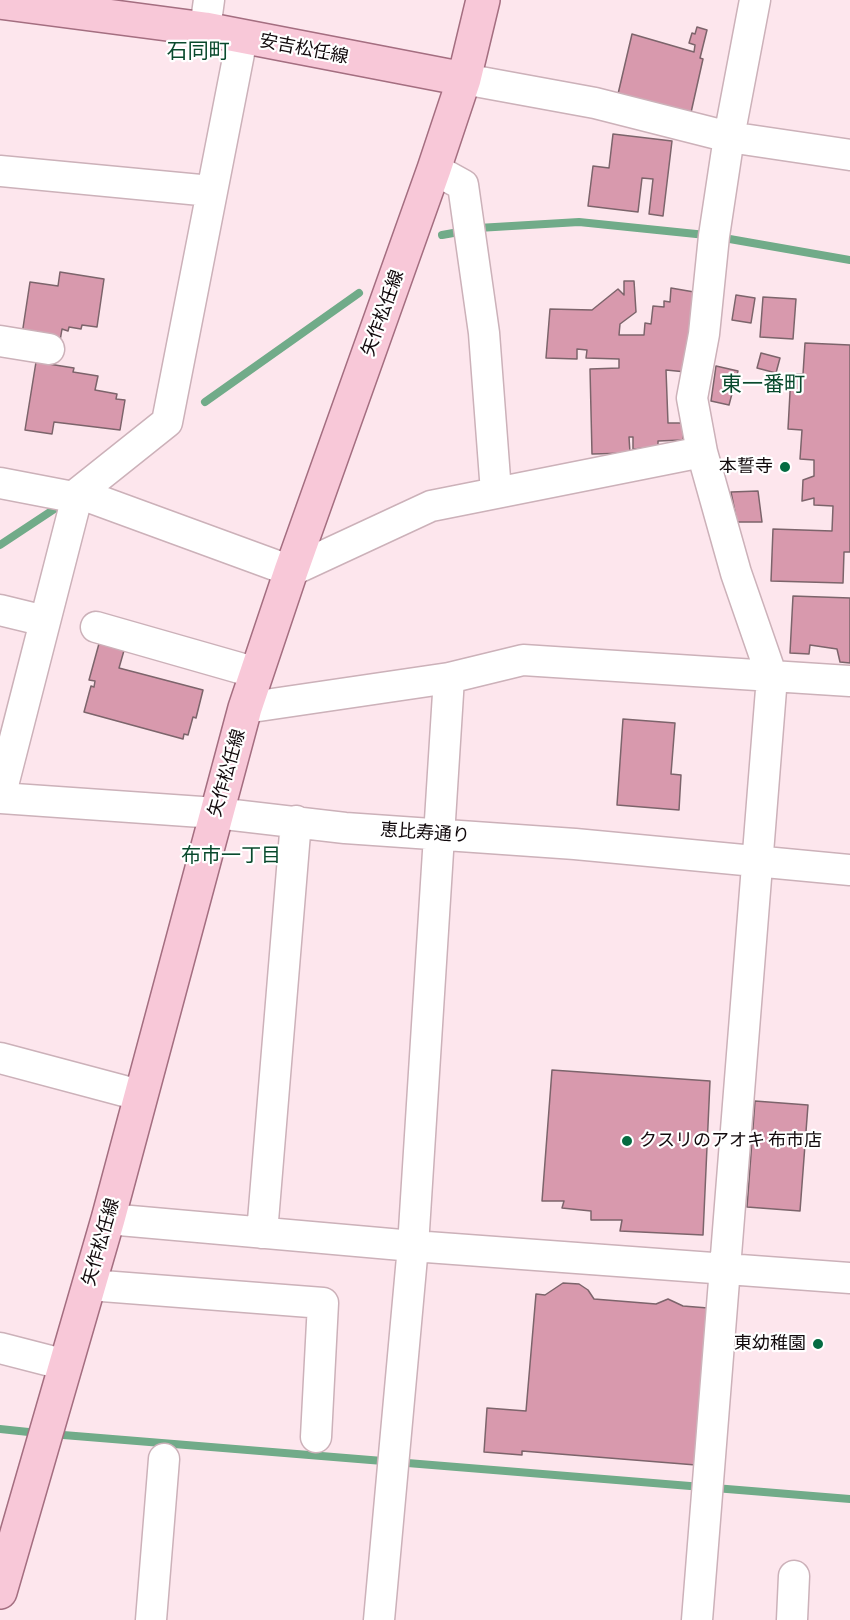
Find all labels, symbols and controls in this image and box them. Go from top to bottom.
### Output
street label: 安吉松任線 [258,30,350,68]
district label: 石同町 [167,39,229,65]
street label: 矢作松任線 [357,267,409,359]
district label: 東一番町 [721,372,805,398]
place label: 本誓寺 [719,456,773,478]
marker: 本誓寺 [778,460,792,474]
street label: 矢作松任線 [204,727,250,819]
street label: 恵比寿通り [379,819,471,847]
district label: 布市一丁目 [181,844,281,868]
place label: クスリのアオキ 布市店 [639,1130,822,1152]
marker: クスリのアオキ 布市店 [620,1134,634,1148]
street label: 矢作松任線 [78,1196,124,1288]
place label: 東幼稚園 [734,1333,806,1355]
marker: 東幼稚園 [811,1337,825,1351]

